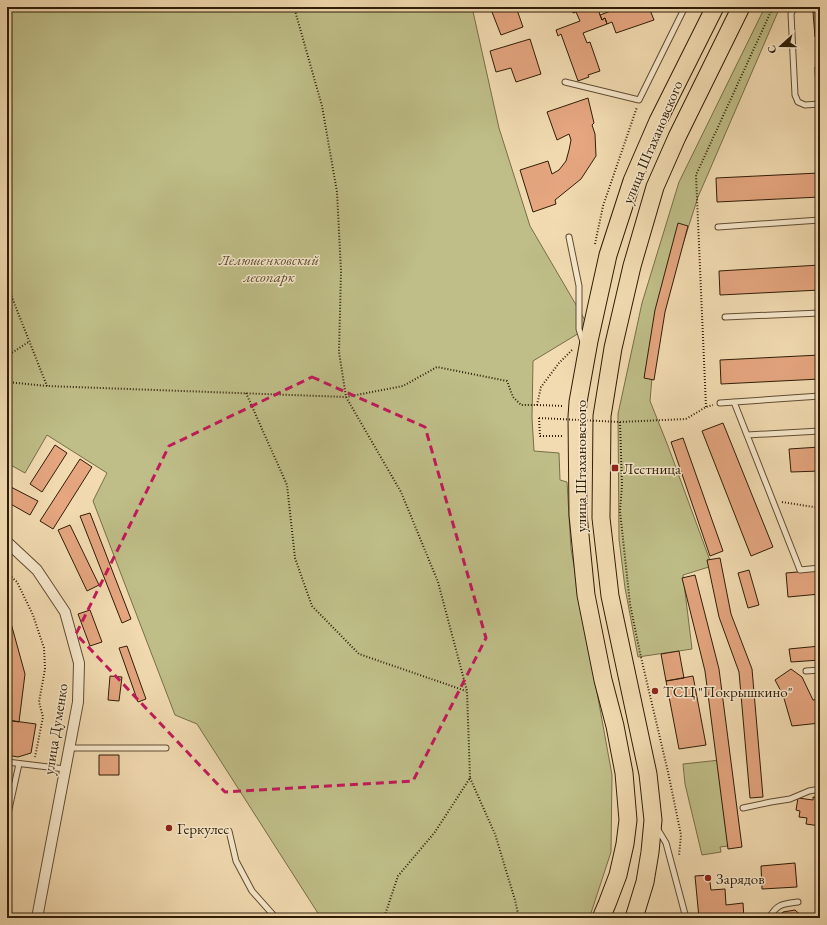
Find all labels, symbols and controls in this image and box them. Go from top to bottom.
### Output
north arrow [761,26,801,66]
text: С [764,43,780,56]
street label: улица Штахановского [617,77,687,207]
park label: Лелюшенковский лесопарк [218,250,319,286]
street label: улица Штахановского [571,400,590,532]
place label: Лестница [623,459,681,478]
marker: Лестница [610,463,620,473]
street label: улица Думенко [38,682,72,776]
place label: ТСЦ "Покрышкино" [663,682,793,701]
marker: ТСЦ "Покрышкино" [650,686,660,696]
place label: Геркулес [177,819,229,838]
marker: Геркулес [164,823,174,833]
place label: Зарядов [716,869,765,888]
marker: Зарядов [703,873,713,883]

